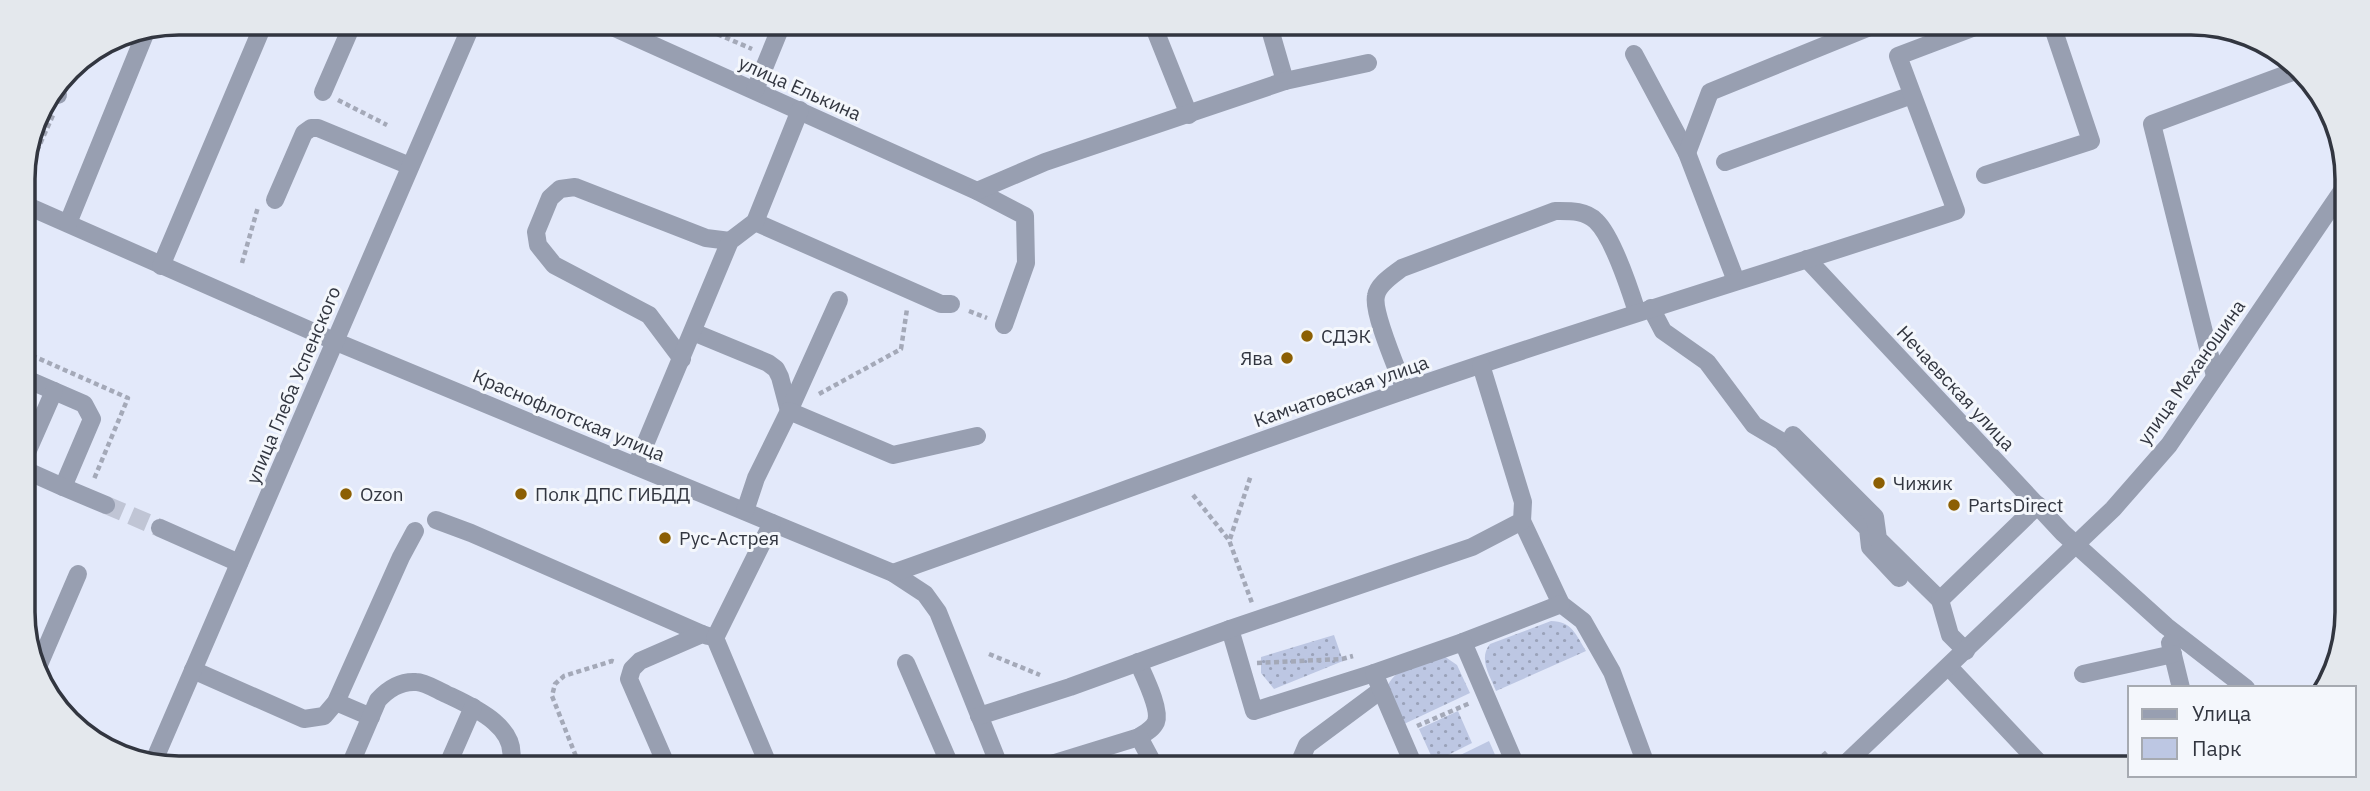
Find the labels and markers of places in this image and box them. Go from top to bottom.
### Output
place label: СДЭК [1321,324,1371,348]
marker: СДЭК [1299,328,1315,344]
place label: Ява [1240,346,1273,370]
marker: Ява [1279,350,1295,366]
place label: Чижик [1893,471,1953,495]
marker: Чижик [1871,475,1887,491]
place label: Ozon [360,482,404,506]
place label: Полк ДПС ГИБДД [535,482,691,506]
marker: Ozon [338,486,354,502]
marker: Полк ДПС ГИБДД [513,486,529,502]
place label: PartsDirect [1968,493,2063,517]
marker: PartsDirect [1946,497,1962,513]
place label: Рус-Астрея [679,526,779,550]
marker: Рус-Астрея [657,530,673,546]

